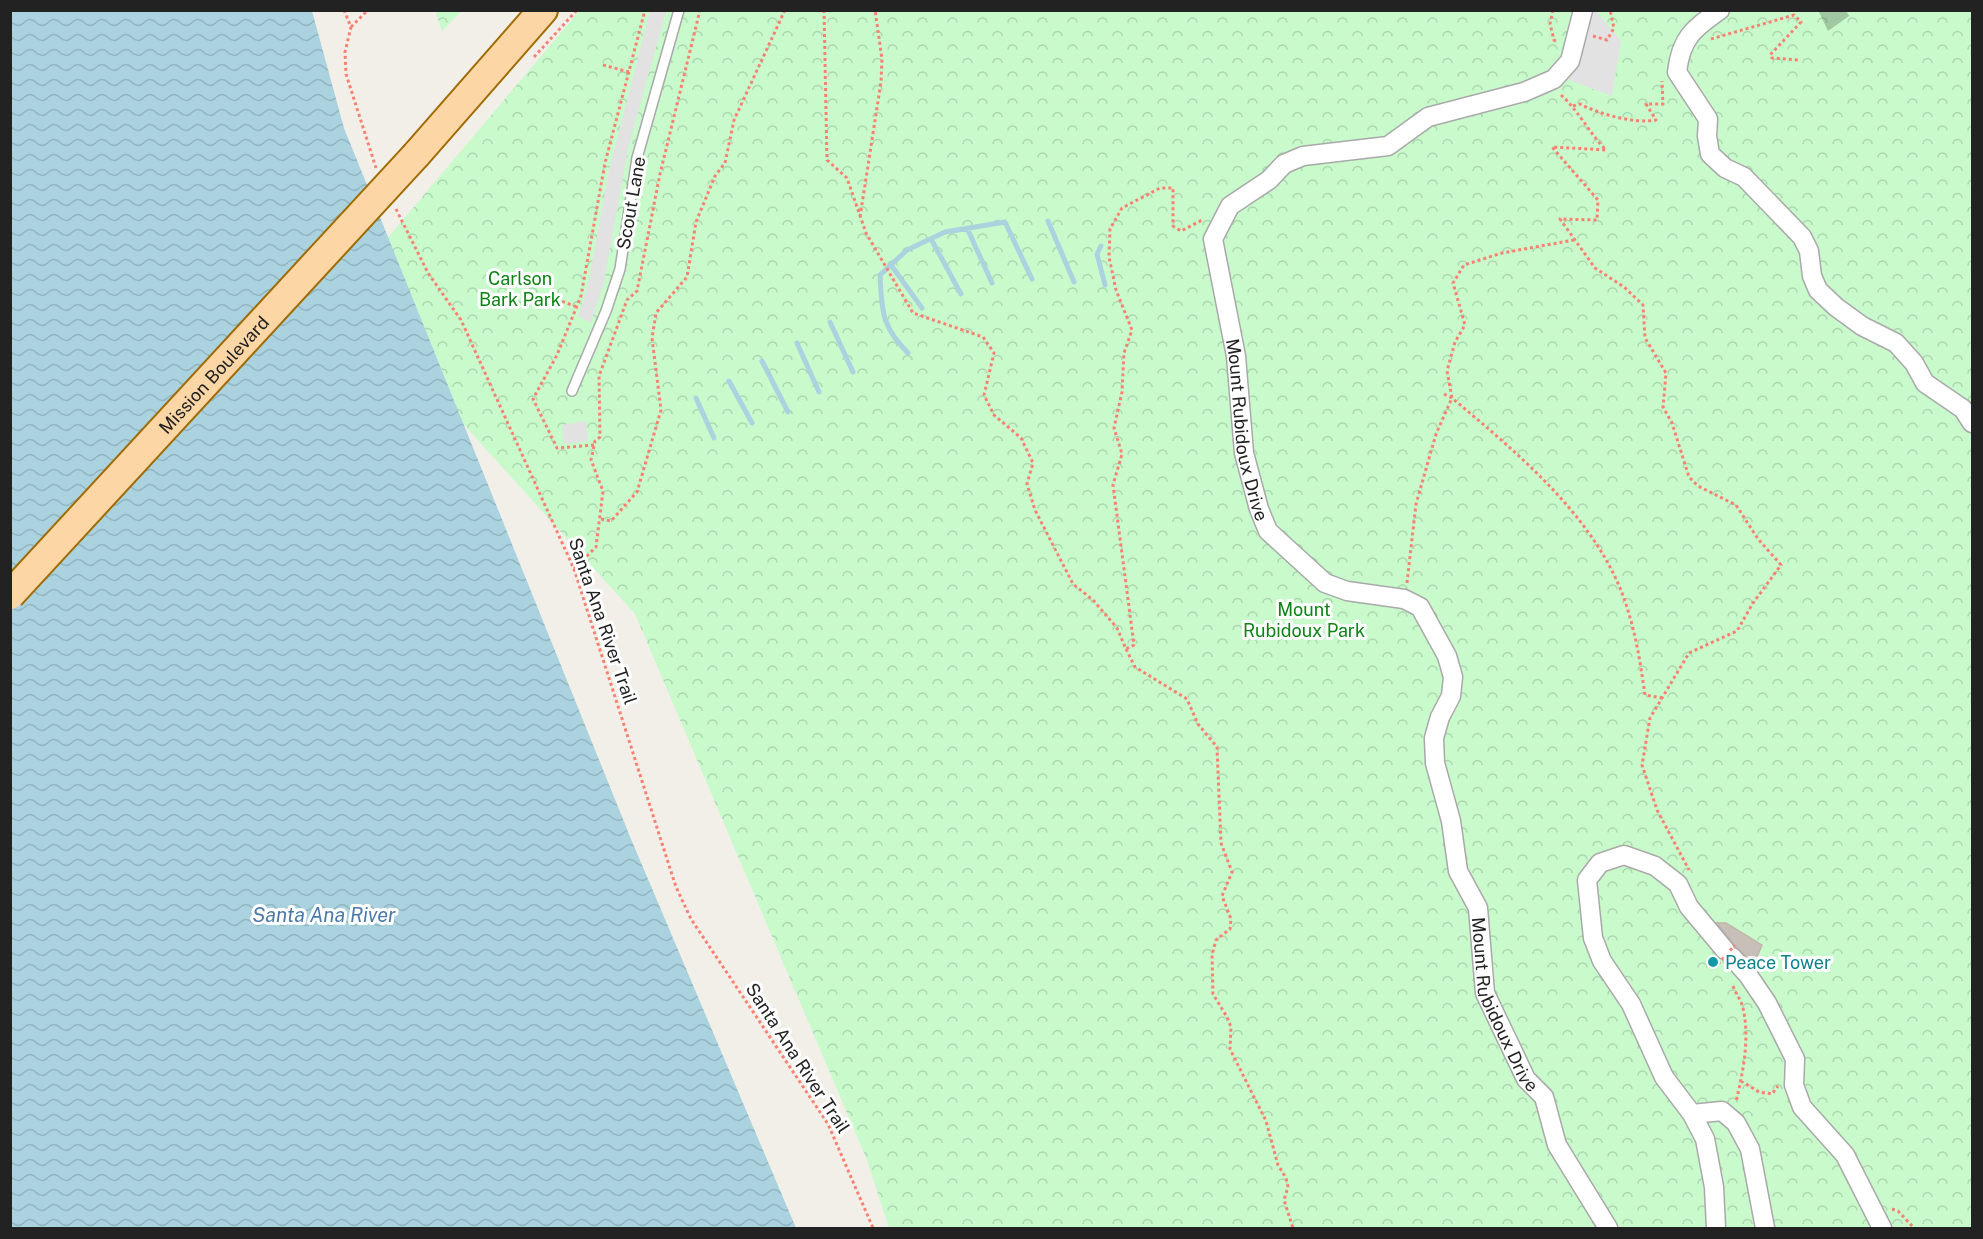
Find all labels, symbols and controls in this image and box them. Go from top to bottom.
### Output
street label: Scout Lane [612,155,650,251]
park label: Carlson Bark Park [479,268,561,310]
street label: Mission Boulevard [154,311,273,438]
street label: Mount Rubidoux Drive [1222,337,1273,524]
street label: Santa Ana River Trail [565,535,641,707]
park label: Mount Rubidoux Park [1243,599,1365,641]
water label: Santa Ana River [252,903,396,927]
street label: Mount Rubidoux Drive [1468,916,1543,1096]
place label: Peace Tower [1725,952,1831,973]
marker: Peace Tower [1706,955,1720,969]
street label: Santa Ana River Trail [742,979,854,1137]

